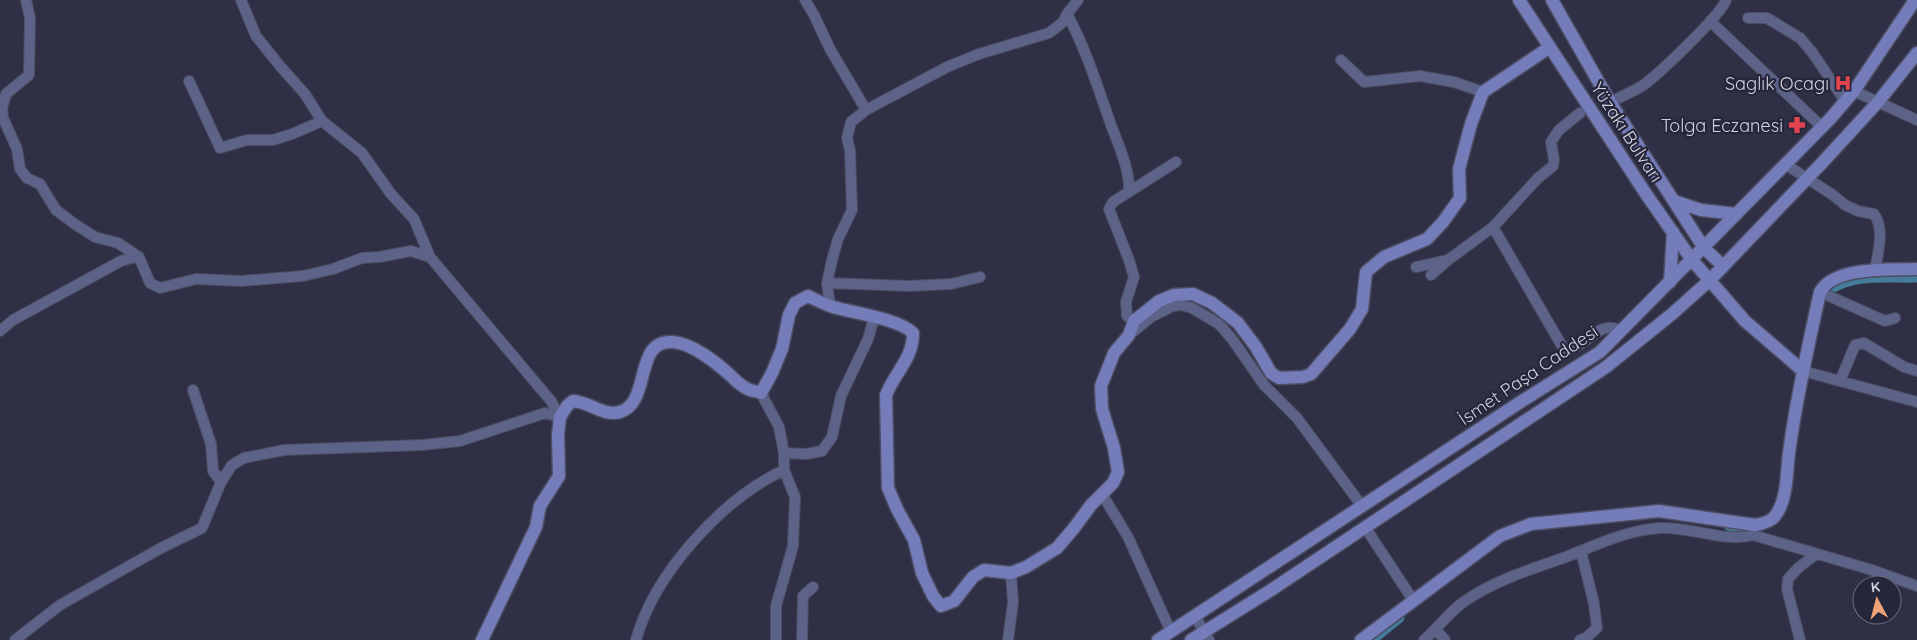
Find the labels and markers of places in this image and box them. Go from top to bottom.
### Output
place label: Saglık Ocagı [1725,72,1829,95]
hospital icon: Saglık Ocagı [1833,73,1853,93]
place label: Tolga Eczanesi [1661,114,1783,137]
pharmacy icon: Tolga Eczanesi [1787,115,1807,135]

